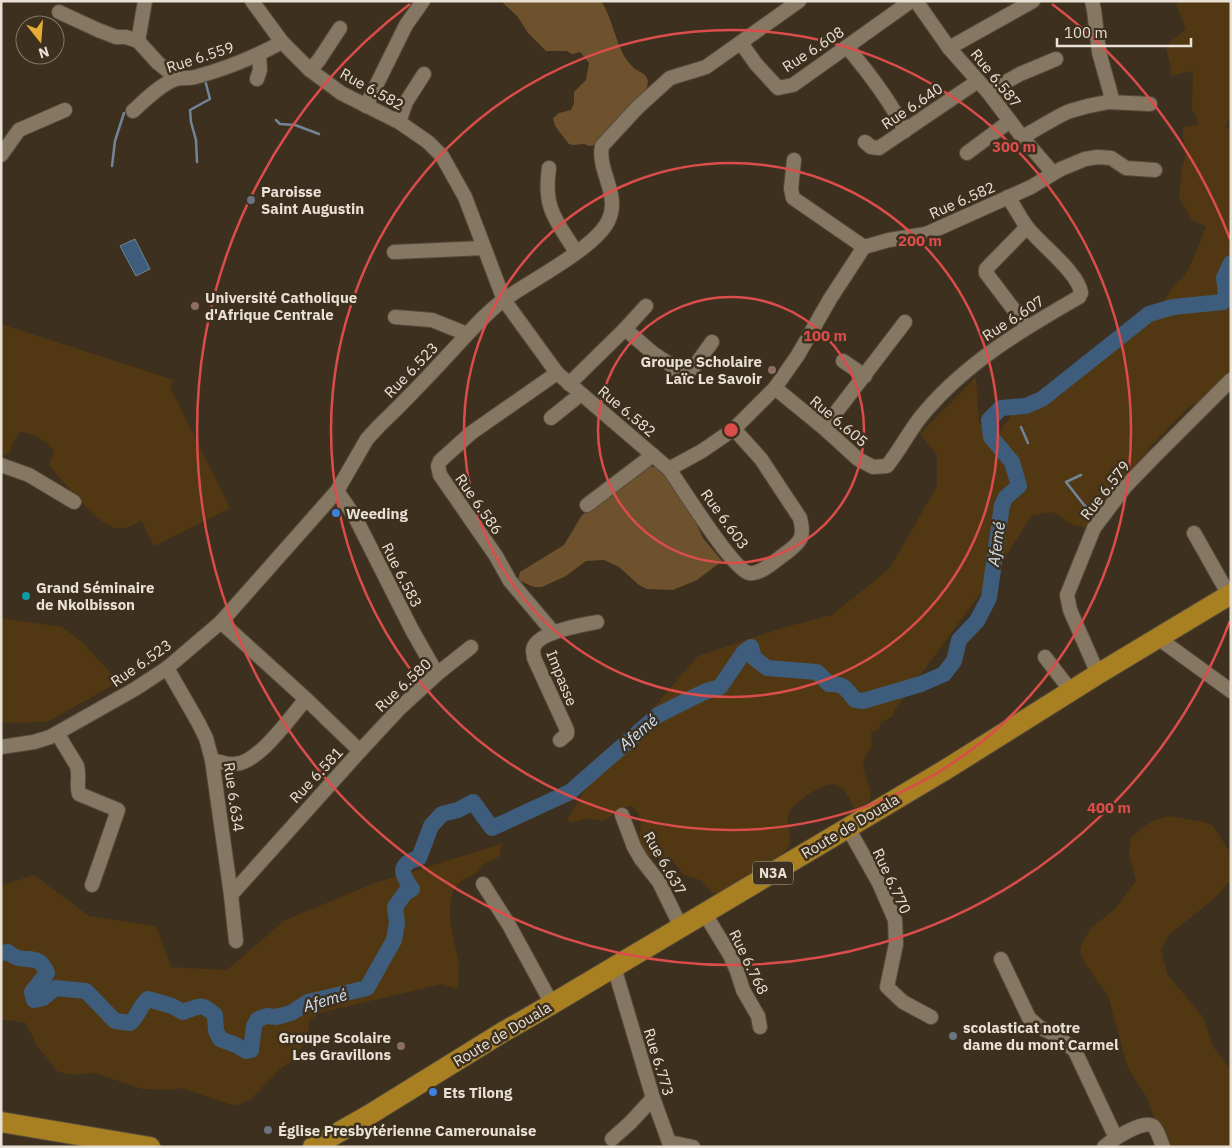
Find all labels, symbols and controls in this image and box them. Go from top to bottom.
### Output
north arrow [15,15,65,65]
scale bar [1057,15,1191,47]
street label: Rue 6.608 [778,22,848,76]
text: 100 m [1064,23,1108,42]
street label: Rue 6.559 [164,37,236,77]
text: N [36,42,51,63]
street label: Rue 6.587 [967,45,1025,111]
street label: Rue 6.582 [337,64,407,114]
street label: Rue 6.640 [878,79,946,133]
text: 300 m [992,137,1036,156]
street label: Rue 6.582 [926,177,998,223]
place label: Paroisse Saint Augustin [261,182,364,218]
marker: Paroisse Saint Augustin [245,194,257,206]
text: 200 m [898,231,942,250]
place label: Université Catholique d'Afrique Centrale [205,288,357,324]
street label: Rue 6.607 [978,291,1048,345]
marker: Université Catholique d'Afrique Centrale [189,300,201,312]
text: 100 m [803,326,847,345]
street label: Rue 6.523 [380,338,442,402]
place label: Groupe Scholaire Laïc Le Savoir [640,352,762,388]
marker: Groupe Scholaire Laïc Le Savoir [766,364,778,376]
street label: Rue 6.582 [594,381,660,441]
street label: Rue 6.605 [806,391,872,451]
centre of rings [722,421,740,439]
street label: Rue 6.579 [1076,457,1134,523]
street label: Rue 6.586 [451,470,507,538]
street label: Rue 6.603 [697,485,753,553]
place label: Weeding [346,504,408,523]
marker: Weeding [330,507,342,519]
water label: Afemé [983,520,1009,569]
street label: Rue 6.583 [378,540,426,610]
place label: Grand Séminaire de Nkolbisson [36,578,154,614]
marker: Grand Séminaire de Nkolbisson [20,590,32,602]
street label: Rue 6.523 [107,635,175,691]
street label: Impasse [542,647,582,709]
street label: Rue 6.580 [371,654,435,716]
water label: Afemé [614,710,662,755]
street label: Rue 6.581 [285,743,347,807]
street label: Rue 6.634 [220,761,248,833]
street label: Route de Douala [798,789,902,863]
text: 400 m [1087,798,1131,817]
street label: Rue 6.637 [639,828,691,898]
street label: Rue 6.770 [869,845,915,917]
road number: N3A [753,861,793,884]
street label: Rue 6.768 [725,926,773,998]
water label: Afemé [300,984,349,1016]
street label: Route de Douala [450,997,554,1071]
place label: scolasticat notre dame du mont Carmel [963,1018,1119,1054]
street label: Rue 6.773 [640,1026,678,1098]
place label: Groupe Scolaire Les Gravillons [278,1028,391,1064]
marker: scolasticat notre dame du mont Carmel [947,1030,959,1042]
marker: Groupe Scolaire Les Gravillons [395,1040,407,1052]
place label: Ets Tilong [443,1083,513,1102]
marker: Ets Tilong [427,1086,439,1098]
place label: Église Presbytérienne Camerounaise [278,1121,536,1140]
marker: Église Presbytérienne Camerounaise [262,1124,274,1136]

